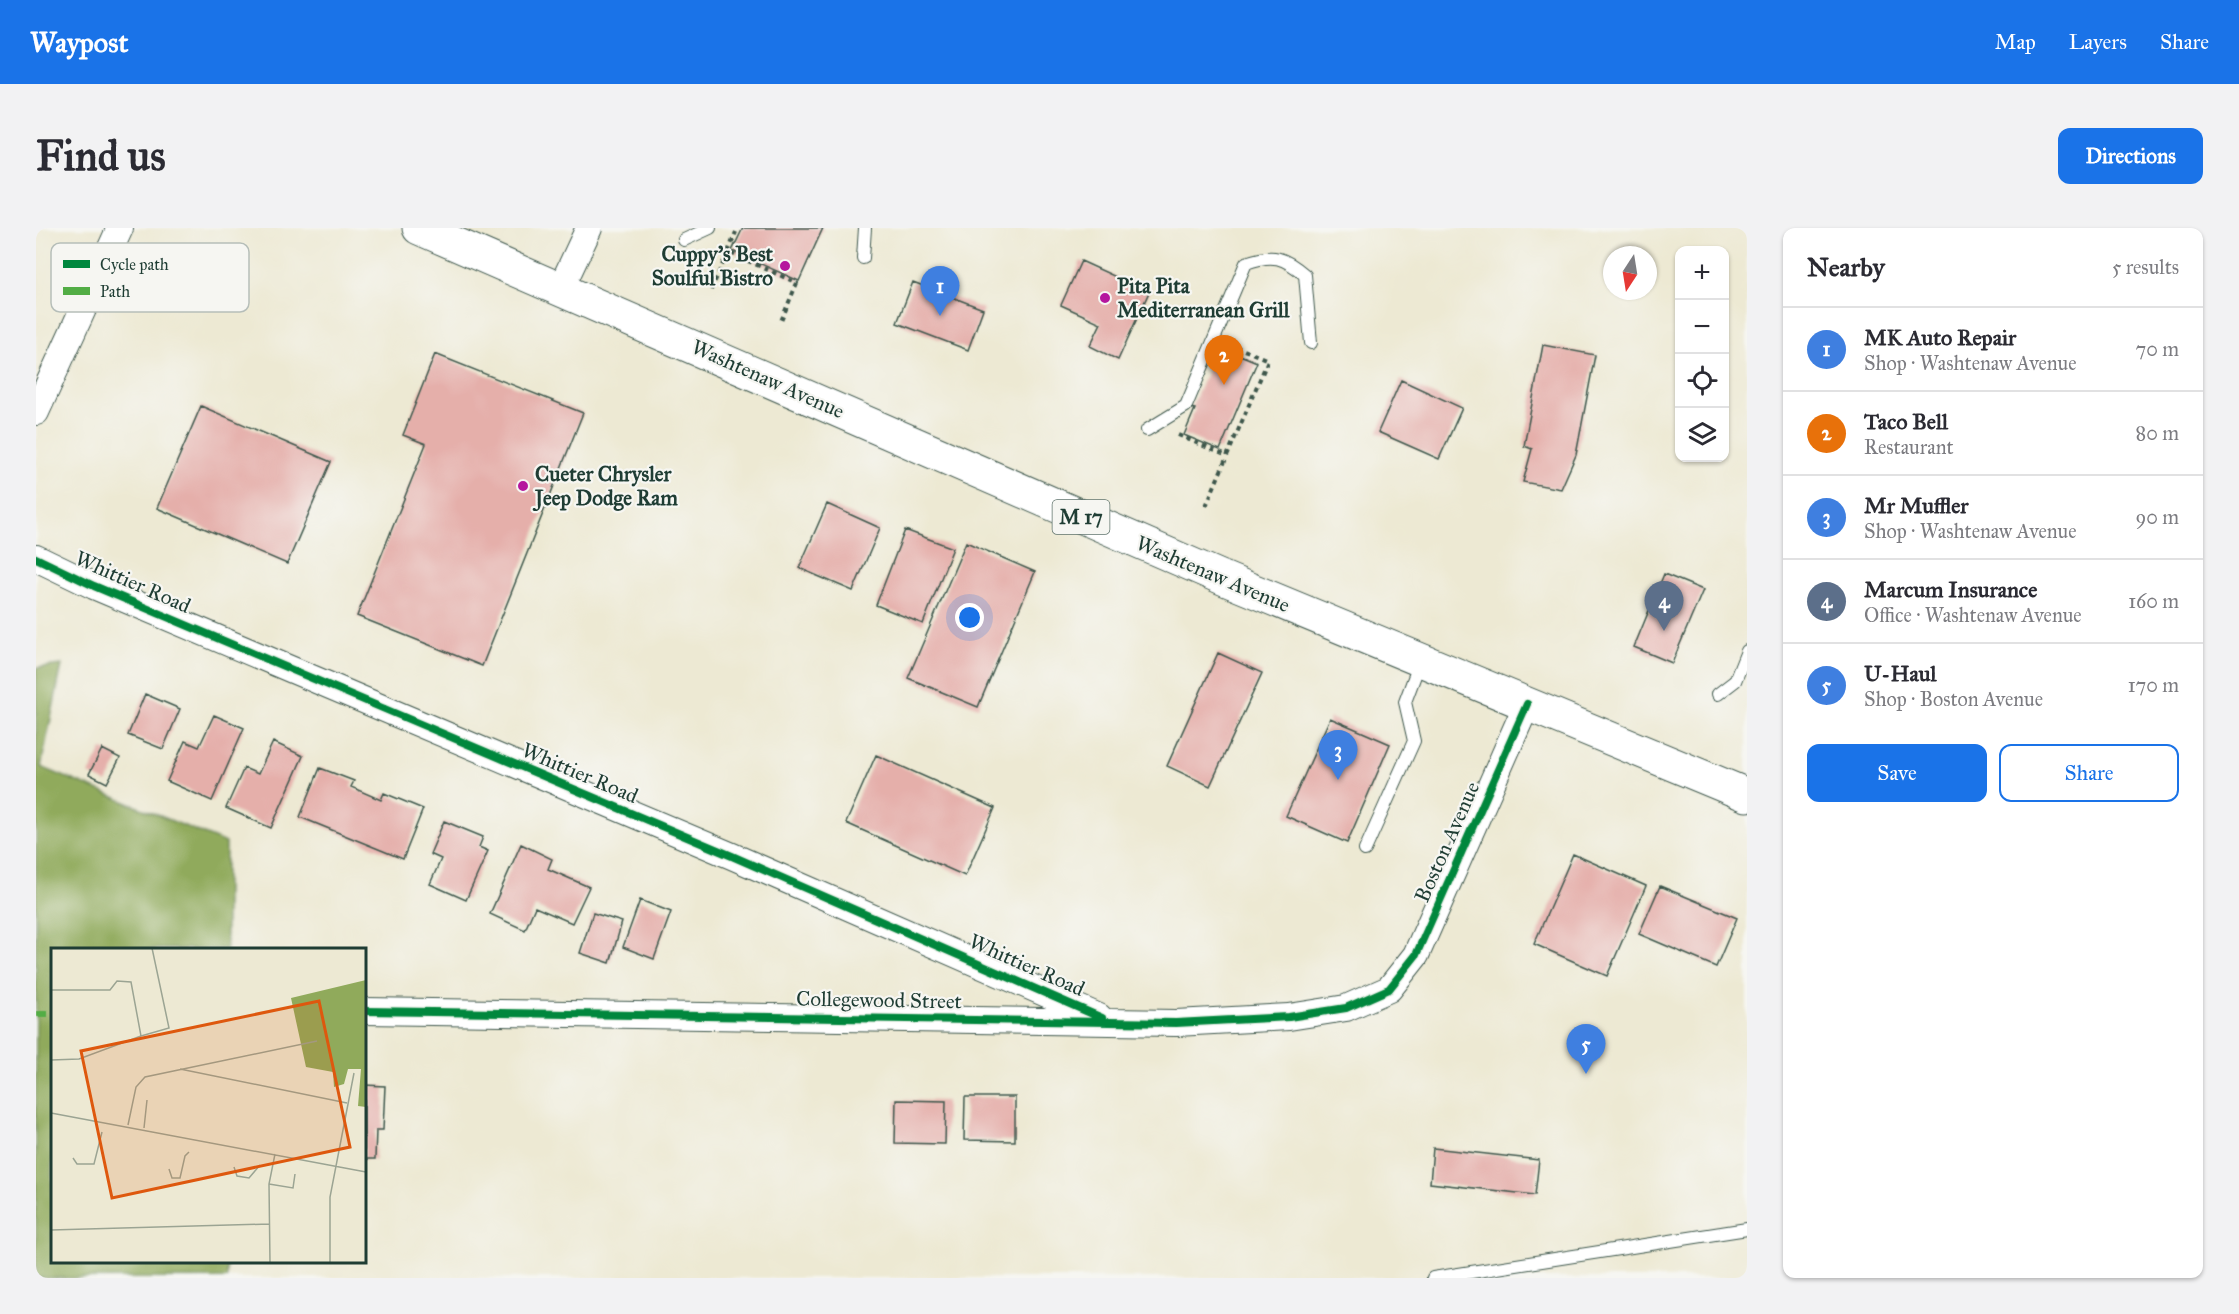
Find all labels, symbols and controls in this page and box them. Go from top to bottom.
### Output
text: Waypost [30,25,128,60]
text: Map [1995,29,2036,55]
text: Layers [2069,29,2127,55]
text: Share [2160,29,2209,55]
button: Directions [2058,128,2203,184]
text: Find us [36,130,166,182]
place label: Cuppy's Best Soulful Bistro [652,241,774,291]
legend [51,243,249,312]
north arrow [1603,246,1657,300]
map controls [1675,246,1729,462]
button: + [1675,246,1729,300]
text: Nearby [1807,251,1885,283]
text: Cycle path [100,255,169,274]
text: 5 results [2112,255,2179,279]
marker: Cuppy's Best Soulful Bistro [778,259,792,273]
pin: 1 [920,266,960,316]
place label: Pita Pita Mediterranean Grill [1117,273,1291,323]
text: Path [100,282,130,301]
marker: Pita Pita Mediterranean Grill [1098,291,1112,305]
button: − [1675,300,1729,354]
text: MK Auto Repair [1864,324,2016,351]
street label: Washtenaw Avenue [688,334,849,424]
pin: 2 [1204,336,1244,385]
text: 1 [1823,337,1830,361]
text: 70 m [2136,337,2179,361]
text: Shop · Washtenaw Avenue [1864,351,2077,375]
button: locate [1675,354,1729,408]
button: layers [1675,408,1729,462]
text: Taco Bell [1864,408,1948,435]
text: 2 [1822,421,1831,445]
text: 80 m [2136,421,2179,445]
text: Restaurant [1864,435,1954,459]
place label: Cueter Chrysler Jeep Dodge Ram [532,461,678,512]
marker: Cueter Chrysler Jeep Dodge Ram [516,479,530,493]
text: Mr Muffler [1864,492,1969,519]
road number: M 17 [1052,500,1110,534]
text: 3 [1823,505,1831,529]
text: 90 m [2136,505,2179,529]
text: Shop · Washtenaw Avenue [1864,519,2077,543]
street label: Washtenaw Avenue [1132,530,1294,618]
street label: Whittier Road [71,545,195,619]
text: Marcum Insurance [1864,576,2037,603]
pin: 4 [1644,582,1684,631]
text: 4 [1821,589,1832,613]
text: 160 m [2128,589,2179,613]
your location [955,603,984,632]
text: Office · Washtenaw Avenue [1864,603,2082,627]
text: U-Haul [1864,660,1936,687]
text: 5 [1822,673,1831,697]
text: 170 m [2128,673,2179,697]
text: Shop · Boston Avenue [1864,687,2043,711]
pin: 3 [1318,730,1358,780]
street label: Whittier Road [518,737,643,809]
button: Save [1807,744,1987,802]
button: Share [1999,744,2179,802]
street label: Boston Avenue [1409,777,1485,906]
street label: Whittier Road [965,928,1089,1002]
inset map [51,948,366,1263]
street label: Collegewood Street [796,986,963,1014]
pin: 5 [1566,1024,1606,1074]

